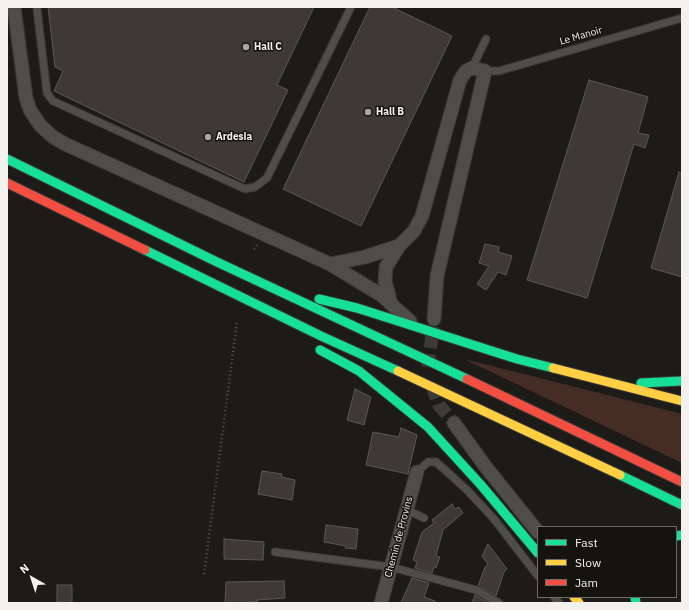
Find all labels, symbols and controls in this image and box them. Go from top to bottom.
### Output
street label: Le Manoir [558,24,604,48]
place label: Hall C [254,41,282,53]
marker: Hall C [241,42,251,52]
place label: Hall B [376,106,404,118]
marker: Hall B [363,107,373,117]
place label: Ardesia [216,131,252,143]
marker: Ardesia [203,132,213,142]
street label: Chemin de Provins [382,495,416,579]
legend [537,526,677,598]
text: Fast [575,535,598,550]
text: Slow [575,555,601,570]
north arrow [12,558,52,598]
text: N [17,561,32,577]
text: Jam [575,575,598,590]

